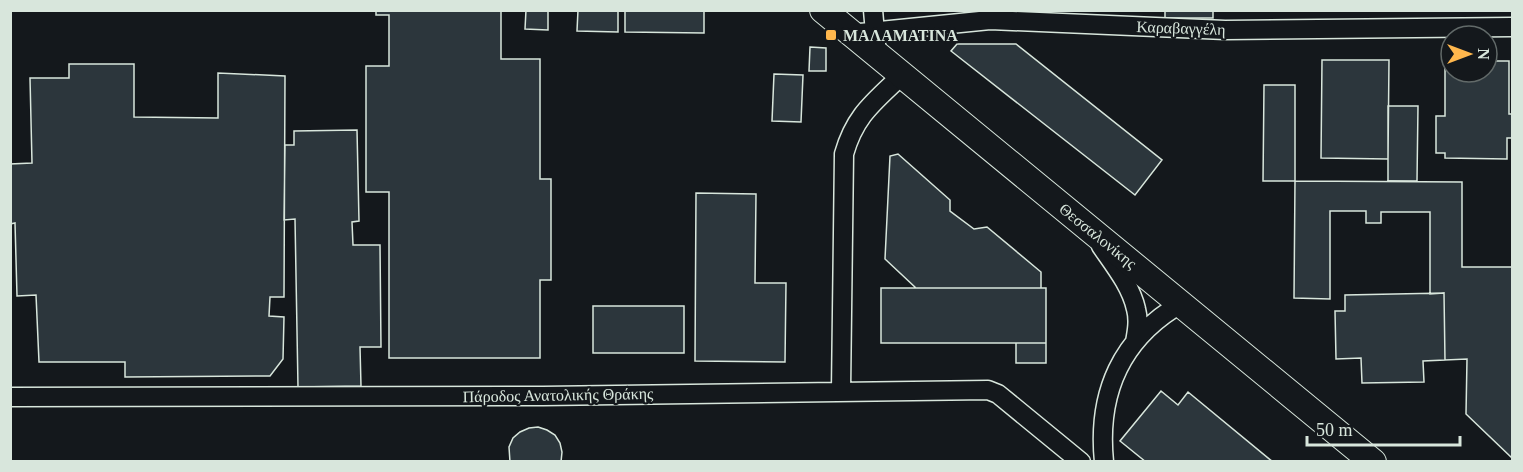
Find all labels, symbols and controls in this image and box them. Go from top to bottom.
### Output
street label: Καραβαγγέλη [1136,18,1226,39]
north arrow [1439,24,1499,84]
place label: ΜΑΛΑΜΑΤΙΝΑ [843,27,958,44]
marker: ΜΑΛΑΜΑΤΙΝΑ [824,28,838,42]
text: N [1475,48,1492,60]
street label: Θεσσαλονίκης [1056,200,1140,273]
street label: Πάροδος Ανατολικής Θράκης [463,385,654,406]
scale bar [1307,409,1460,447]
text: 50 m [1316,420,1353,440]

